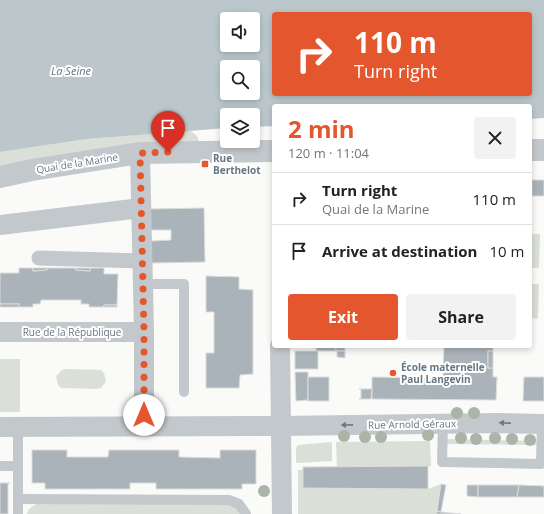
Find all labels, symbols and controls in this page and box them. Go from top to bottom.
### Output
map controls [220,12,260,148]
button: sound [220,12,260,52]
text: 110 m [354,23,437,61]
icon: right [288,28,340,80]
text: Turn right [354,59,437,83]
button: search [220,60,260,100]
water label: La Seine [51,63,92,78]
button: layers [220,108,260,148]
pin [151,111,185,152]
text: 2 min [288,112,355,145]
icon: arrive [157,117,179,139]
button: close [474,117,516,159]
text: 120 m · 11:04 [288,144,369,162]
street label: Quai de la Marine [35,150,119,176]
place label: Rue Berthelot [213,151,261,177]
marker: Rue Berthelot [200,159,210,169]
text: Turn right [322,180,397,200]
icon: right [288,188,310,210]
text: 110 m [472,189,516,209]
text: Quai de la Marine [322,200,429,218]
icon: arrive [288,240,310,262]
text: Arrive at destination [322,241,477,261]
text: 10 m [489,241,524,261]
button: Exit [288,294,398,340]
button: Share [406,294,516,340]
street label: Rue de la République [23,325,122,339]
place label: École maternelle Paul Langevin [401,360,485,386]
marker: École maternelle Paul Langevin [388,368,398,378]
position arrow [123,394,165,436]
street label: Rue Arnold Géraux [368,416,457,432]
one-way arrow [498,420,511,426]
one-way arrow [340,422,353,428]

